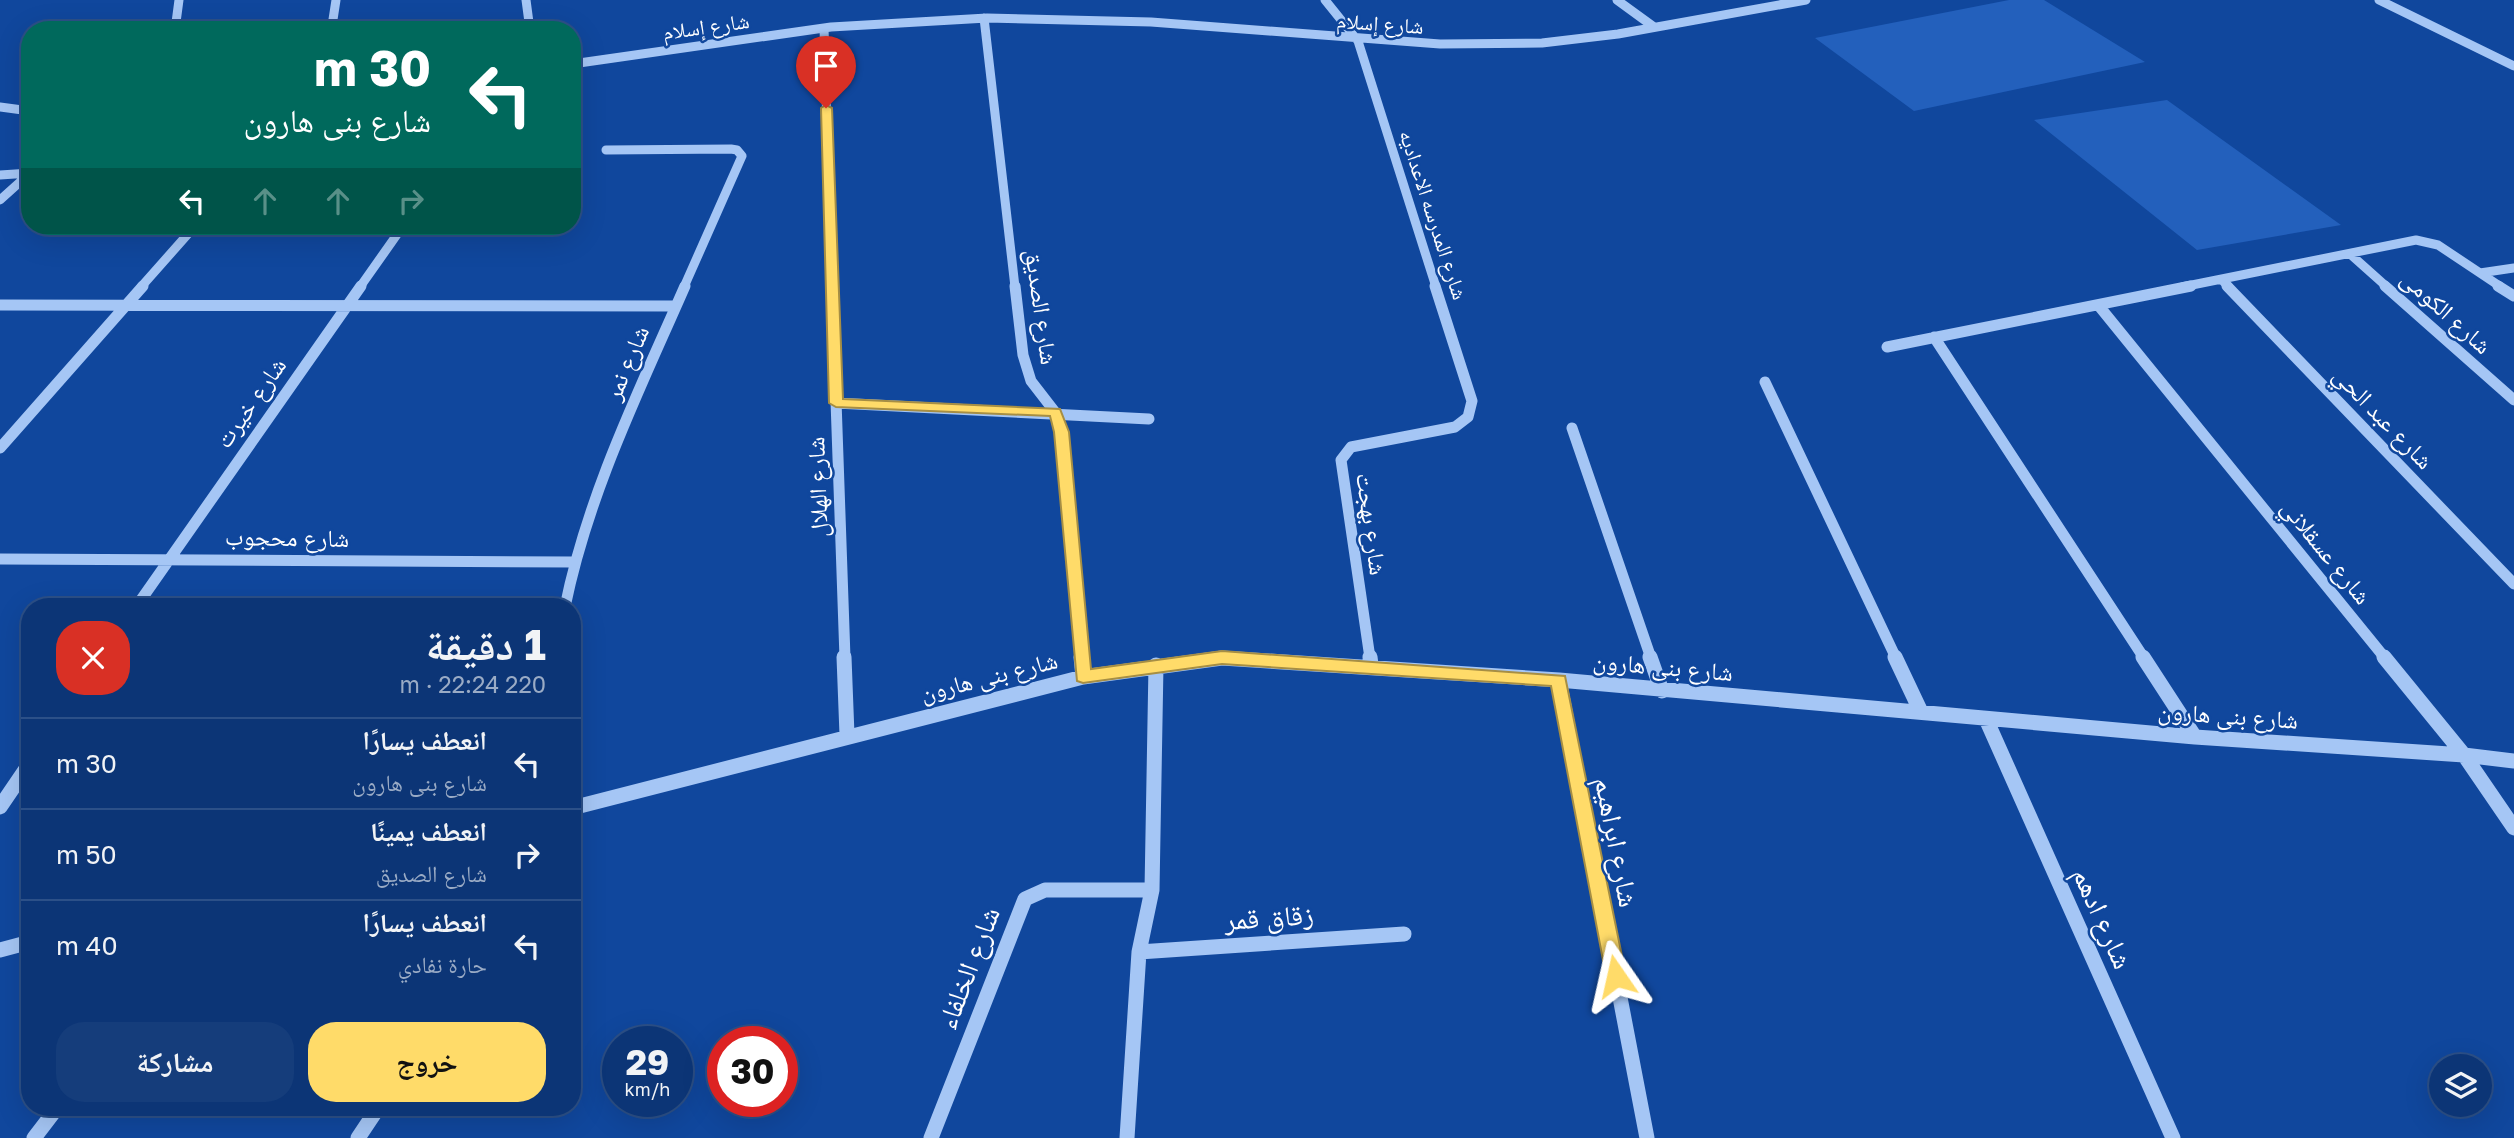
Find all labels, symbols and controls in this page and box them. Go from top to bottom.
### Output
street label: شارع إسلام [661,7,751,47]
street label: شارع إسلام [1336,7,1424,41]
pin [796,36,856,108]
text: 30 m [314,38,431,97]
icon: arrive [807,47,845,85]
icon: left [455,49,546,140]
text: شارع بنى هارون [244,101,431,139]
street label: شارع المدرسه الاعداديه [1393,127,1474,303]
icon: left [173,182,211,220]
icon: ahead [246,182,284,220]
icon: ahead [319,182,357,220]
icon: right [392,182,430,220]
street label: شارع الصديق [1018,247,1065,367]
street label: شارع الكومى [2394,263,2498,361]
street label: شارع نمر [597,321,656,406]
street label: شارع خيرت [208,351,293,454]
street label: شارع عبد الحي [2324,360,2440,479]
street label: شارع الهلال [800,436,835,538]
street label: شارع بهجت [1349,471,1394,577]
street label: شارع عسقلاني [2271,493,2378,613]
street label: شارع محجوب [225,521,349,554]
text: 1 دقيقة [426,619,546,669]
button: close [56,621,130,695]
street label: شارع بنى هارون [917,644,1061,709]
street label: شارع بنى هارون [1592,645,1734,688]
text: 220 m · 22:24 [400,670,546,698]
street label: شارع بنى هارون [2157,695,2299,736]
text: انعطف يسارًا [363,725,487,756]
icon: left [508,745,546,783]
text: 30 m [56,748,117,779]
text: شارع بنى هارون [352,768,487,796]
street label: شارع ابراهيم [1586,774,1646,910]
text: انعطف يمينًا [370,816,487,847]
icon: right [508,836,546,874]
text: 50 m [56,839,117,870]
text: شارع الصديق [376,859,487,887]
street label: شارع ادهم [2064,862,2140,975]
street label: زقاق قمر [1222,897,1315,938]
street label: شارع الخلفاء [929,902,1008,1034]
text: انعطف يسارًا [363,907,487,938]
icon: left [508,927,546,965]
text: 40 m [56,930,118,961]
position arrow [1579,939,1653,1013]
text: حارة نفادي [398,950,487,978]
button: مشاركة [56,1022,294,1102]
button: خروج [308,1022,546,1102]
speed limit sign: 30 [707,1026,798,1117]
text: 29 [626,1041,669,1083]
map controls [2429,1054,2492,1117]
button: layers [2429,1054,2492,1117]
text: km/h [625,1078,670,1100]

